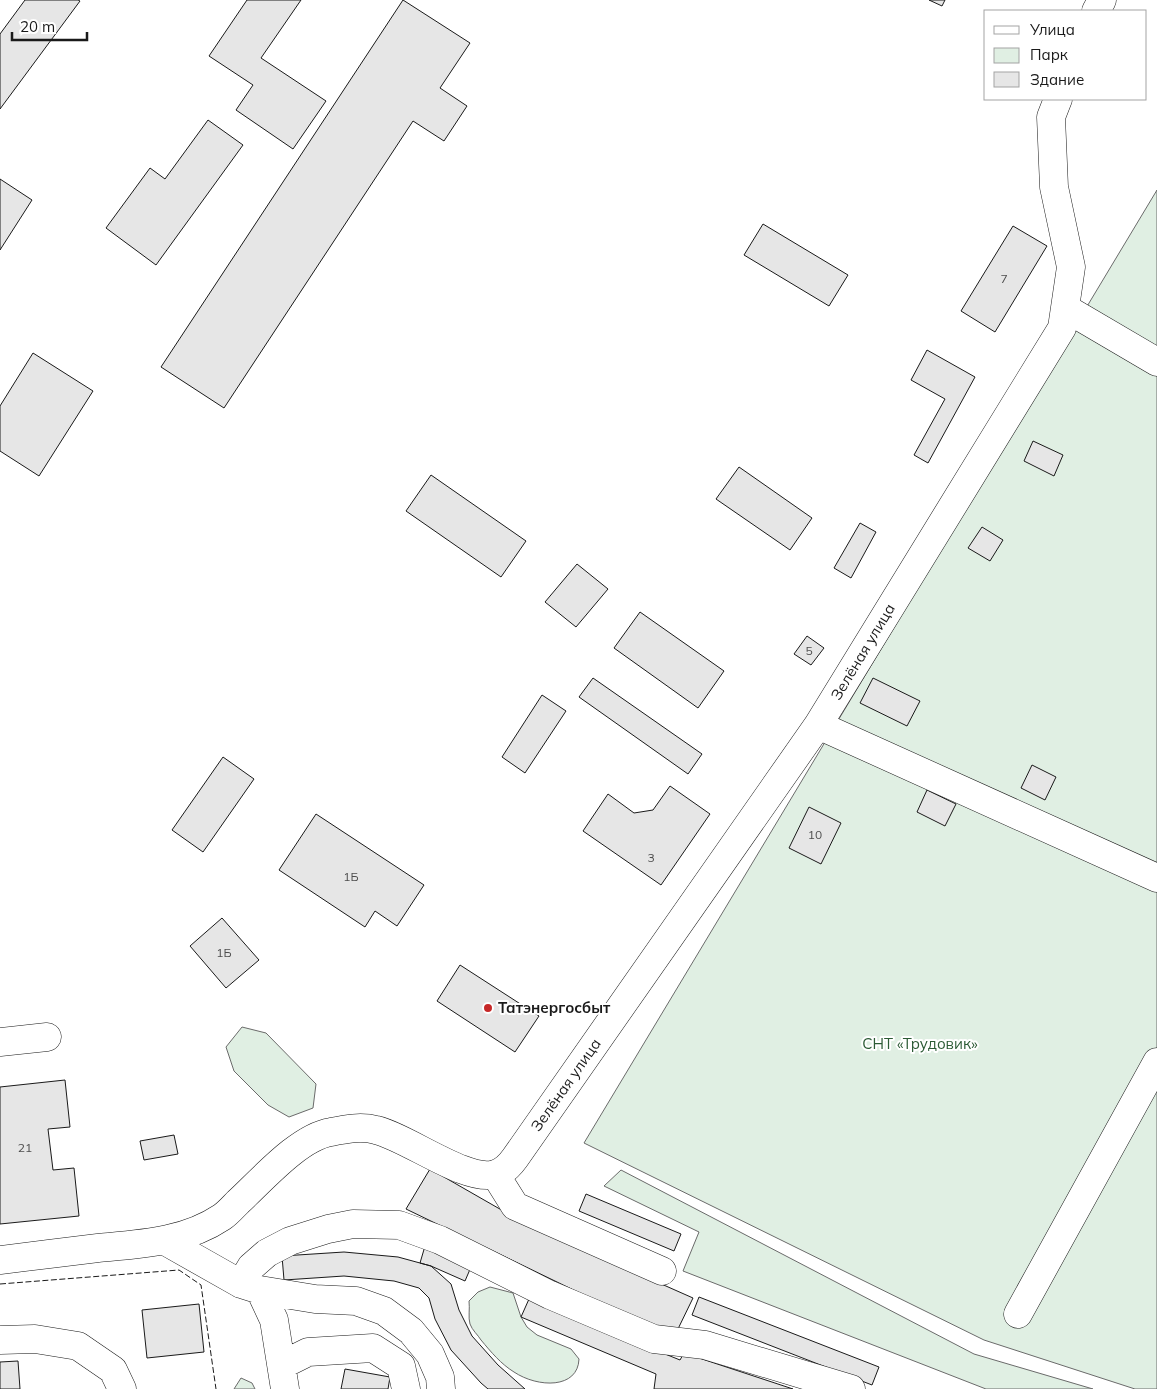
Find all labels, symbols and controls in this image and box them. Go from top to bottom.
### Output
scale bar [12,10,88,42]
legend [984,10,1147,100]
text: 20 m [20,17,55,36]
text: Улица [1029,20,1075,39]
text: Парк [1030,45,1069,64]
text: Здание [1030,70,1084,89]
house number: 7 [1000,271,1008,286]
street label: Зелёная улица [826,600,899,703]
house number: 5 [805,643,813,658]
house number: 10 [808,827,822,842]
house number: 3 [647,850,655,865]
house number: 1Б [343,869,359,884]
house number: 1Б [216,945,232,960]
place label: Татэнергосбыт [498,998,611,1017]
marker: Татэнергосбыт [482,1002,494,1014]
park label: СНТ «Трудовик» [862,1034,978,1053]
street label: Зелёная улица [526,1035,605,1135]
house number: 21 [18,1140,32,1155]

